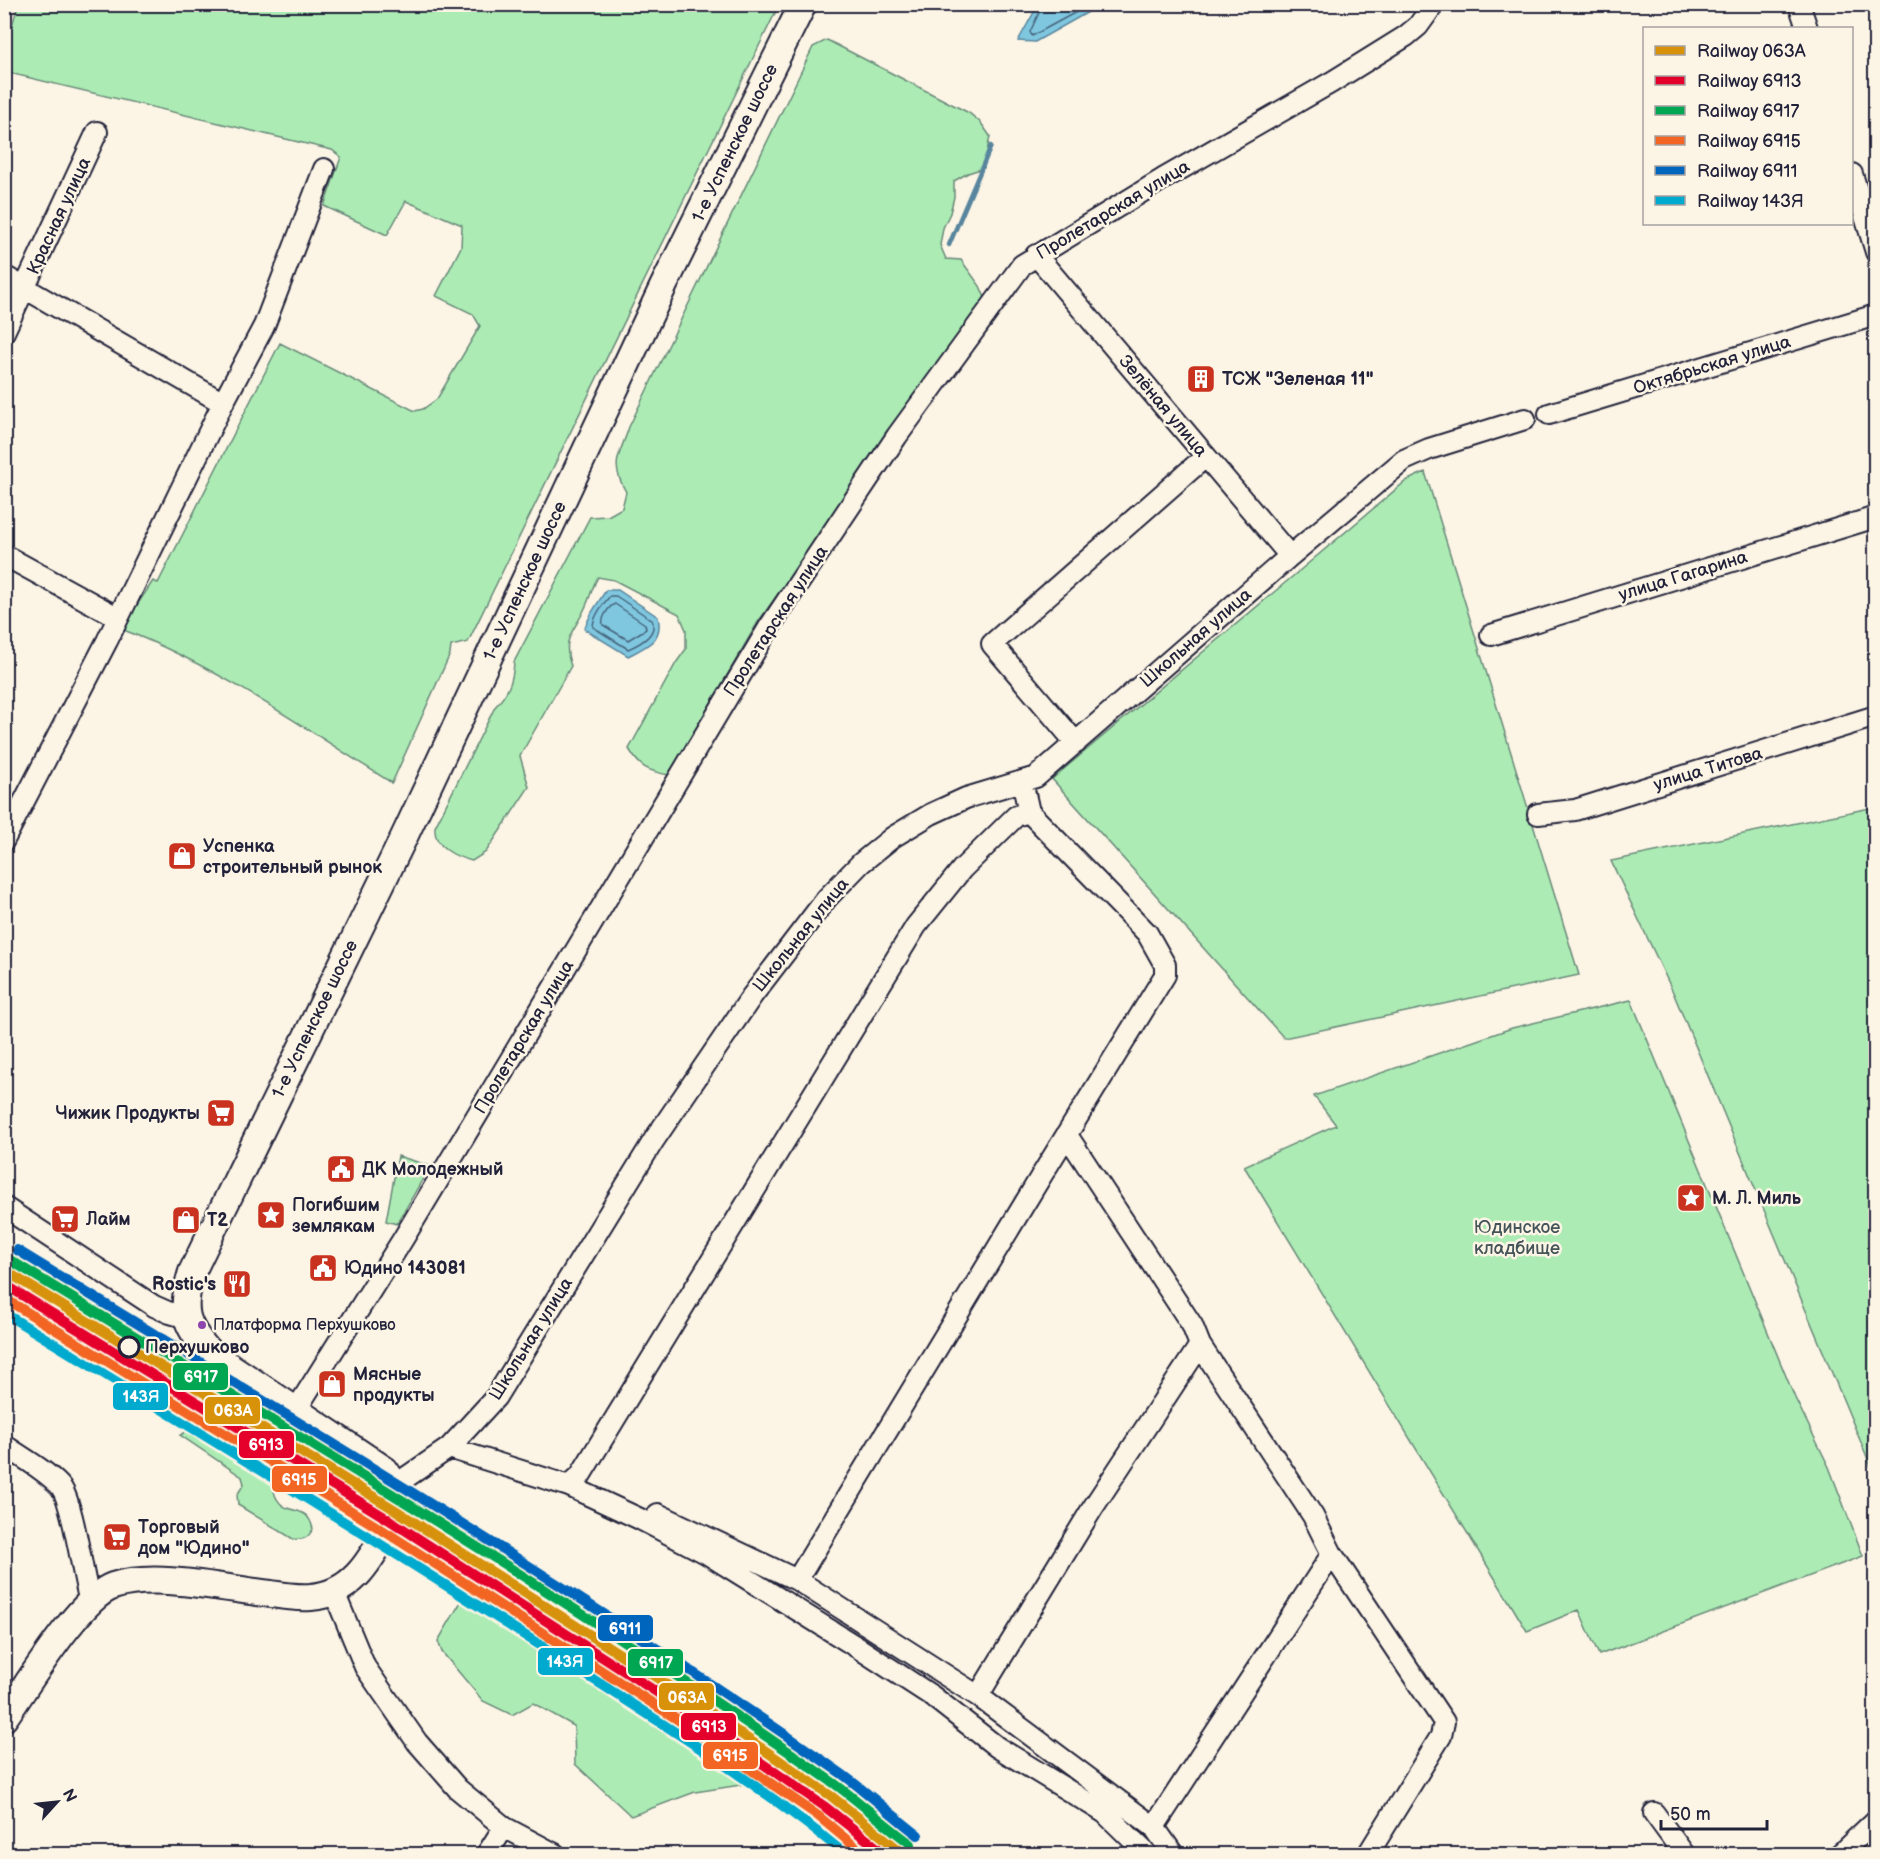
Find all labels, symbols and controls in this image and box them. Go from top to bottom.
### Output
legend [1643,27,1853,225]
text: Railway 063А [1697,41,1806,62]
street label: 1-е Успенское шоссе [688,61,782,225]
text: Railway 6913 [1697,71,1802,92]
text: Railway 6917 [1697,101,1800,122]
text: Railway 6915 [1697,131,1801,152]
street label: Красная улица [23,154,95,278]
street label: Пролетарская улица [1032,156,1194,264]
text: Railway 6911 [1697,161,1798,182]
text: Railway 143Я [1697,191,1804,212]
street label: Октябрьская улица [1631,331,1793,399]
street label: Зелёная улица [1114,351,1212,461]
building icon: ТСЖ "Зеленая 11" [1185,363,1217,395]
place label: ТСЖ "Зеленая 11" [1222,369,1374,390]
street label: 1-е Успенское шоссе [479,498,571,664]
street label: Пролетарская улица [719,541,833,700]
street label: улица Гагарина [1616,546,1750,606]
street label: Школьная улица [1136,584,1256,692]
street label: улица Титова [1651,742,1765,796]
place label: Успенка строительный рынок [203,836,382,878]
shop icon: Успенка строительный рынок [166,840,198,872]
street label: Школьная улица [749,874,854,996]
street label: 1-е Успенское шоссе [268,937,362,1101]
street label: Пролетарская улица [470,956,578,1118]
supermarket icon: Чижик Продукты [205,1097,237,1129]
place label: Чижик Продукты [55,1103,200,1124]
public building icon: ДК Молодежный [325,1153,357,1185]
place label: ДК Молодежный [362,1159,503,1180]
place icon: М. Л. Миль [1675,1182,1707,1214]
place label: М. Л. Миль [1712,1188,1802,1209]
place label: Погибшим землякам [292,1195,380,1237]
place icon: Погибшим землякам [255,1199,287,1231]
supermarket icon: Лайм [49,1203,81,1235]
shop icon: T2 [170,1204,202,1236]
place label: Лайм [85,1209,131,1230]
place label: T2 [207,1210,228,1231]
park label: Юдинское кладбище [1474,1217,1560,1259]
public building icon: Юдино 143081 [307,1252,339,1284]
place label: Юдино 143081 [344,1258,466,1279]
restaurant icon: Rostic's [221,1268,253,1300]
place label: Rostic's [152,1274,216,1295]
street label: Школьная улица [485,1274,577,1404]
place label: Платформа Перхушково [213,1316,396,1335]
marker: Платформа Перхушково [196,1319,208,1331]
marker: Перхушково [118,1336,140,1358]
place label: Перхушково [145,1337,249,1358]
line badge: 6917 [172,1362,229,1391]
place label: Мясные продукты [353,1364,435,1406]
text: 6917 [184,1368,218,1387]
shop icon: Мясные продукты [316,1368,348,1400]
line badge: 143Я [112,1382,169,1411]
text: 143Я [122,1388,160,1407]
line badge: 063А [204,1396,261,1425]
text: 063А [213,1402,253,1421]
line badge: 6913 [238,1430,295,1459]
text: 6913 [248,1436,284,1455]
line badge: 6915 [271,1465,328,1493]
text: 6915 [281,1471,317,1490]
place label: Торговый дом "Юдино" [137,1517,250,1559]
supermarket icon: Торговый дом "Юдино" [101,1521,133,1553]
line badge: 6911 [597,1614,654,1642]
text: 6911 [609,1620,641,1639]
line badge: 143Я [537,1647,594,1676]
line badge: 6917 [627,1648,684,1677]
text: 143Я [546,1653,584,1672]
text: 6917 [639,1654,673,1673]
line badge: 063А [658,1682,715,1711]
text: 063А [667,1689,707,1708]
line badge: 6913 [680,1712,737,1741]
text: 6913 [691,1718,727,1737]
line badge: 6915 [702,1741,759,1770]
text: 6915 [712,1747,748,1766]
north arrow [27,1772,87,1832]
text: N [58,1786,80,1806]
scale bar [1661,1793,1768,1831]
text: 50 m [1670,1804,1711,1825]

